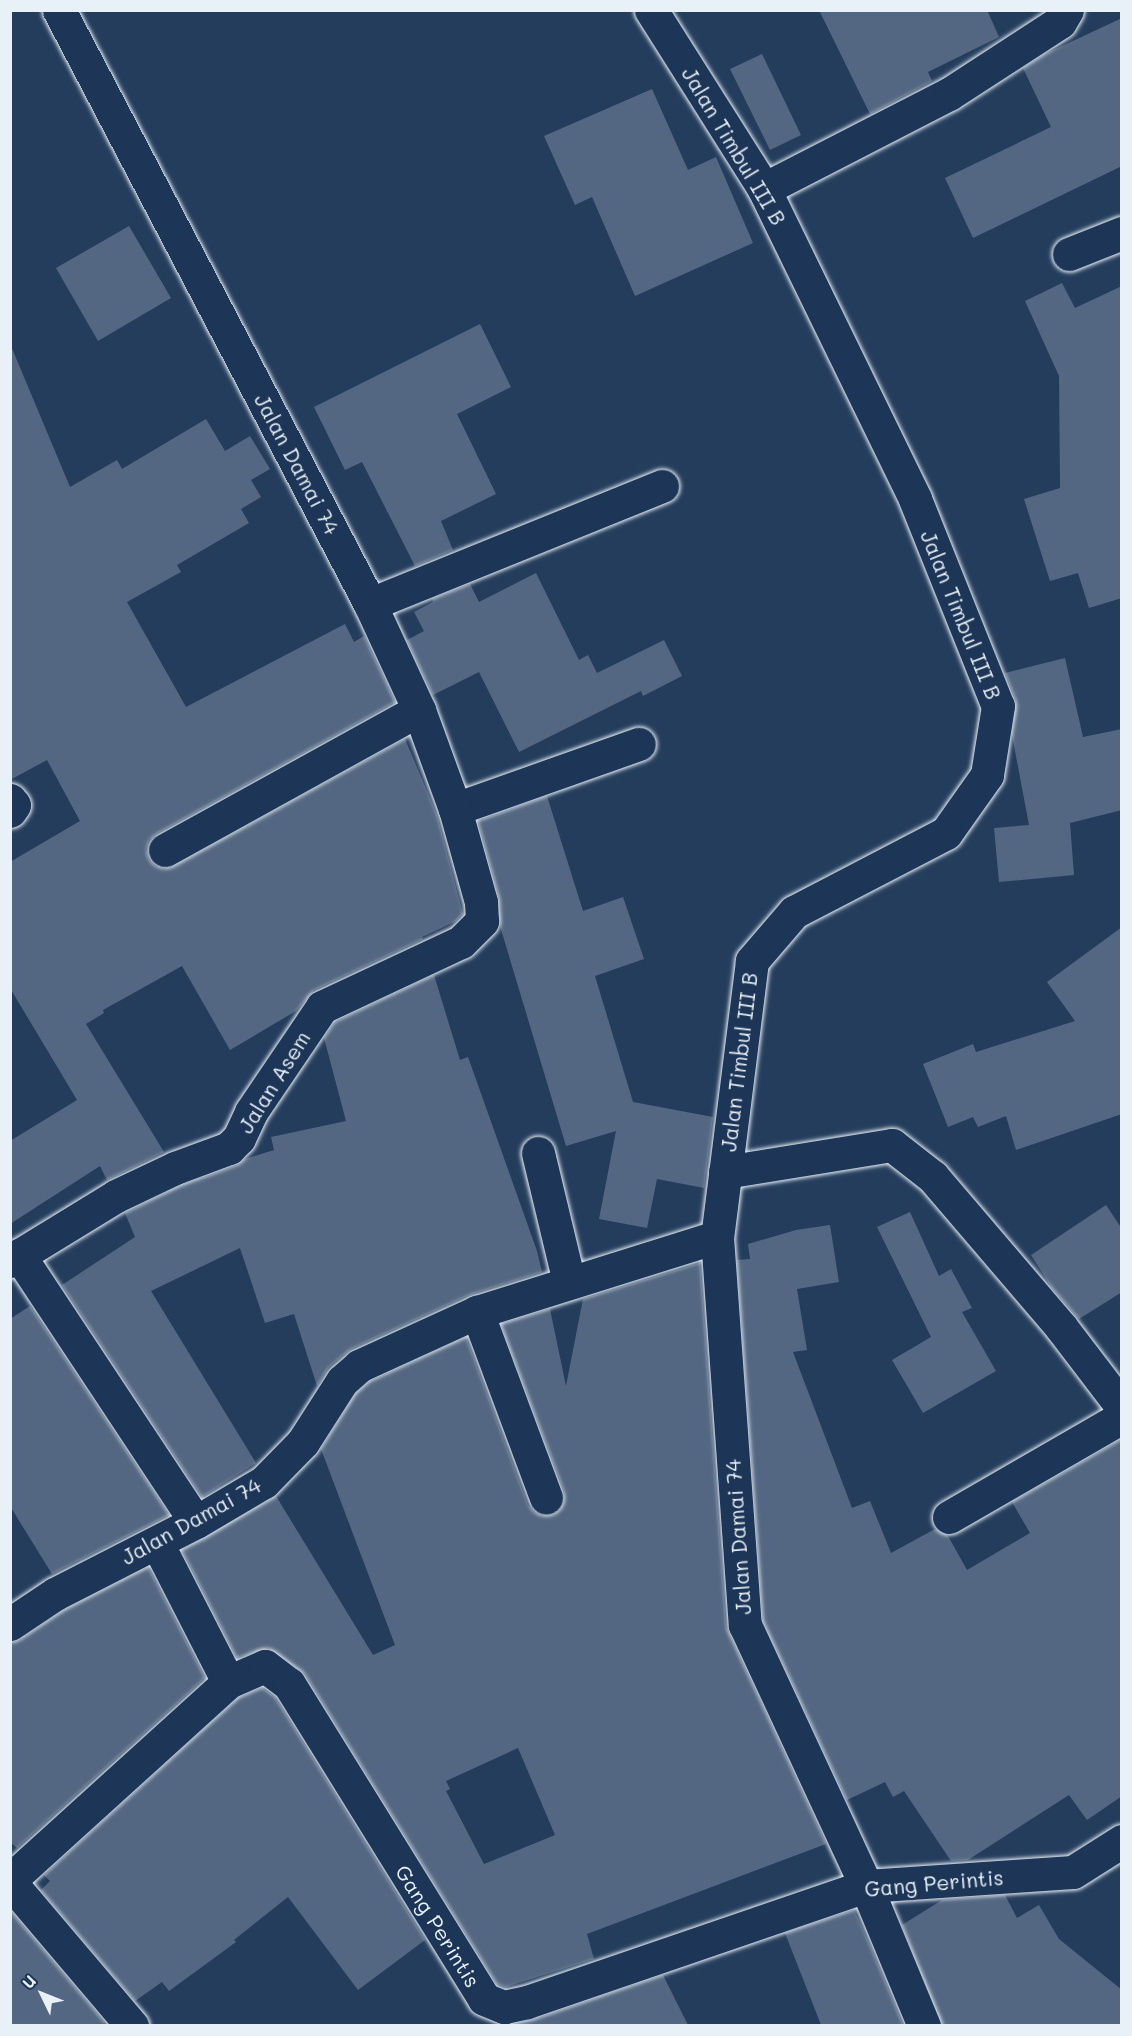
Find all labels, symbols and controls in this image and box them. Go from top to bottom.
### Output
street label: Jalan Timbul III B [677,62,791,230]
street label: Jalan Damai 74 [249,389,345,539]
street label: Jalan Timbul III B [916,527,1006,703]
street label: Jalan Timbul III B [716,971,762,1153]
street label: Jalan Asem [233,1026,315,1138]
street label: Jalan Damai 74 [720,1458,756,1616]
street label: Jalan Damai 74 [117,1472,265,1570]
street label: Gang Perintis [390,1860,486,1992]
street label: Gang Perintis [863,1864,1005,1902]
north arrow [12,1964,72,2024]
text: U [17,1970,40,1993]

